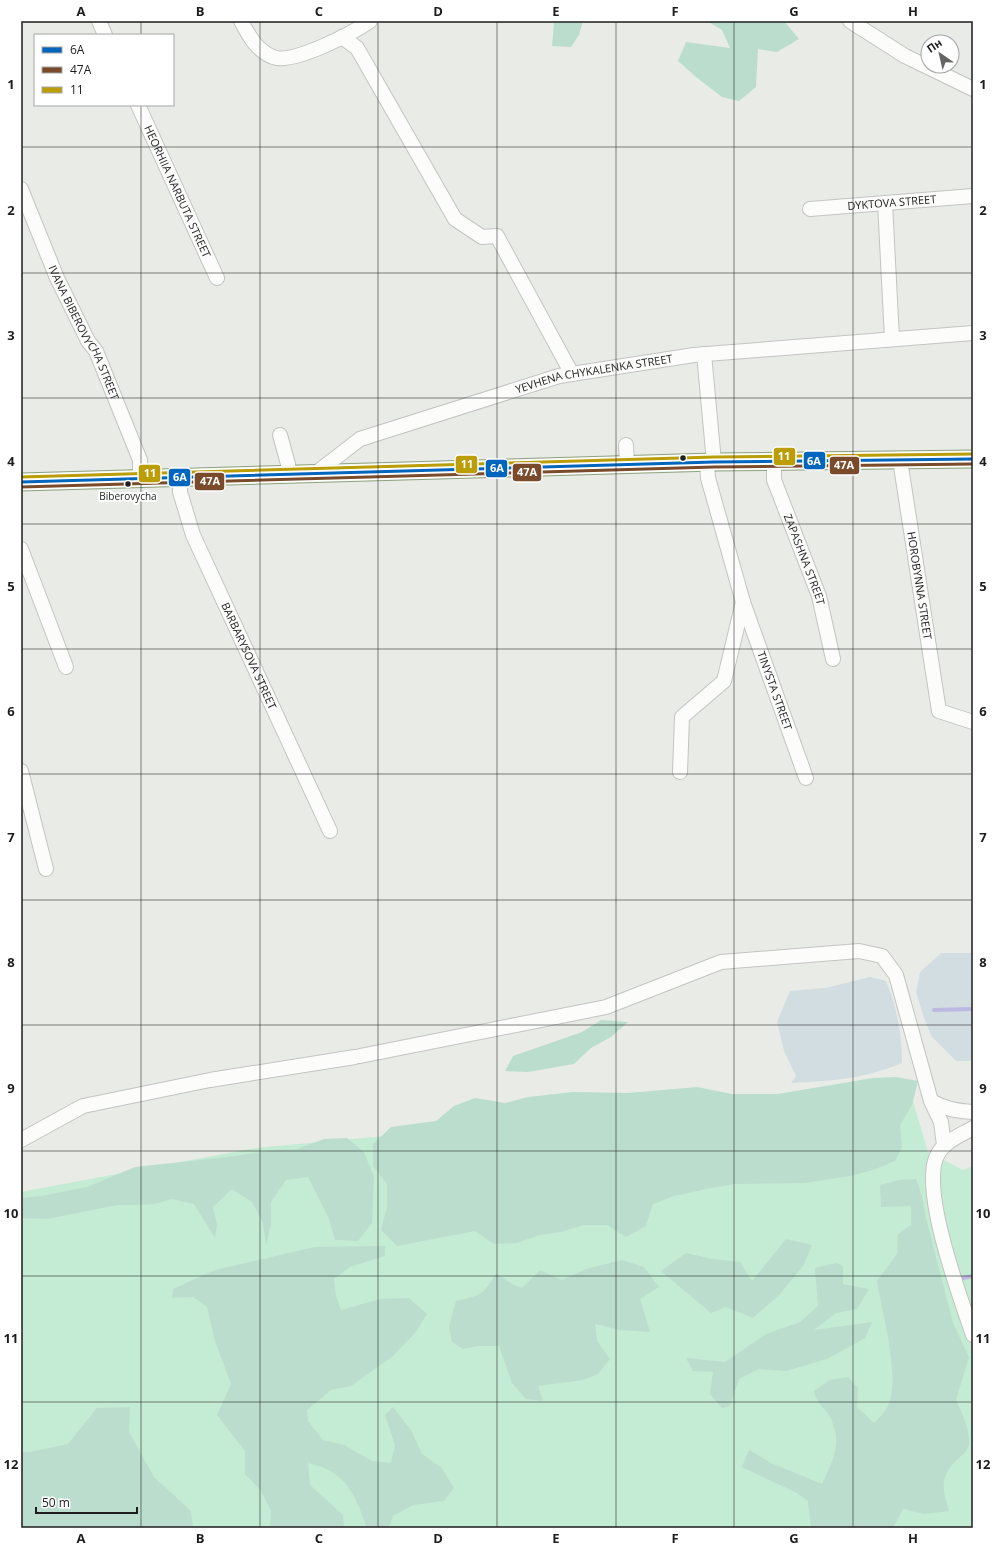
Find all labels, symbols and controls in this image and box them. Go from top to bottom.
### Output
text: A [77,2,86,20]
text: B [196,2,205,20]
text: C [315,2,323,20]
text: D [433,2,443,20]
text: E [552,2,560,20]
text: F [671,2,679,20]
text: G [789,2,799,20]
text: H [908,2,918,20]
legend [34,34,174,106]
north arrow [920,34,960,74]
text: Пн [924,35,945,56]
text: 6А [70,41,85,58]
text: 47А [70,61,92,78]
text: 1 [7,75,15,93]
text: 1 [979,75,987,93]
text: 11 [70,81,84,98]
street label: HEORHIIA NARBUTA STREET [141,123,215,260]
street label: DYKTOVA STREET [847,191,937,213]
text: 2 [7,201,15,219]
text: 2 [979,201,987,219]
street label: IVANA BIBEROVYCHA STREET [46,263,123,402]
text: 3 [7,326,15,344]
text: 3 [979,326,987,344]
street label: YEVHENA CHYKALENKA STREET [513,350,673,396]
line badge: 11 [773,447,796,466]
text: 11 [778,448,790,463]
line badge: 6А [803,451,826,470]
text: 4 [7,452,15,470]
text: 4 [979,452,987,470]
unlabelled marker [678,453,688,463]
text: 6А [807,453,821,468]
line badge: 11 [455,455,478,474]
text: 11 [461,456,473,471]
line badge: 47А [829,456,860,475]
text: 47А [834,457,854,472]
line badge: 6А [485,459,508,478]
text: 6А [490,460,504,475]
line badge: 47А [512,463,542,482]
line badge: 11 [138,464,161,483]
text: 47А [517,464,537,479]
text: 11 [144,465,156,480]
line badge: 6А [168,468,191,487]
text: 6А [173,469,187,484]
line badge: 47А [194,472,225,491]
text: 47А [200,473,220,488]
marker: Biberovycha [123,479,133,489]
place label: Biberovycha [99,489,157,503]
street label: ZAPASHNA STREET [781,511,829,606]
street label: HOROBYNNA STREET [904,530,936,640]
text: 5 [7,577,15,595]
text: 5 [979,577,987,595]
street label: BARBARYSOVA STREET [218,600,281,711]
street label: TINYSTA STREET [754,649,796,732]
text: 6 [7,702,15,720]
text: 6 [979,702,987,720]
text: 7 [7,828,15,846]
text: 7 [979,828,987,846]
text: 8 [7,953,15,971]
text: 8 [979,953,987,971]
text: 9 [7,1079,15,1097]
text: 9 [979,1079,987,1097]
text: 10 [4,1204,18,1222]
text: 10 [976,1204,990,1222]
text: 11 [4,1329,18,1347]
text: 11 [976,1329,990,1347]
text: 12 [4,1455,19,1473]
text: 12 [976,1455,991,1473]
scale bar [36,1489,137,1515]
text: 50 m [42,1494,70,1511]
text: A [77,1529,86,1547]
text: B [196,1529,205,1547]
text: C [315,1529,323,1547]
text: D [433,1529,443,1547]
text: E [552,1529,560,1547]
text: F [671,1529,679,1547]
text: G [789,1529,799,1547]
text: H [908,1529,918,1547]

